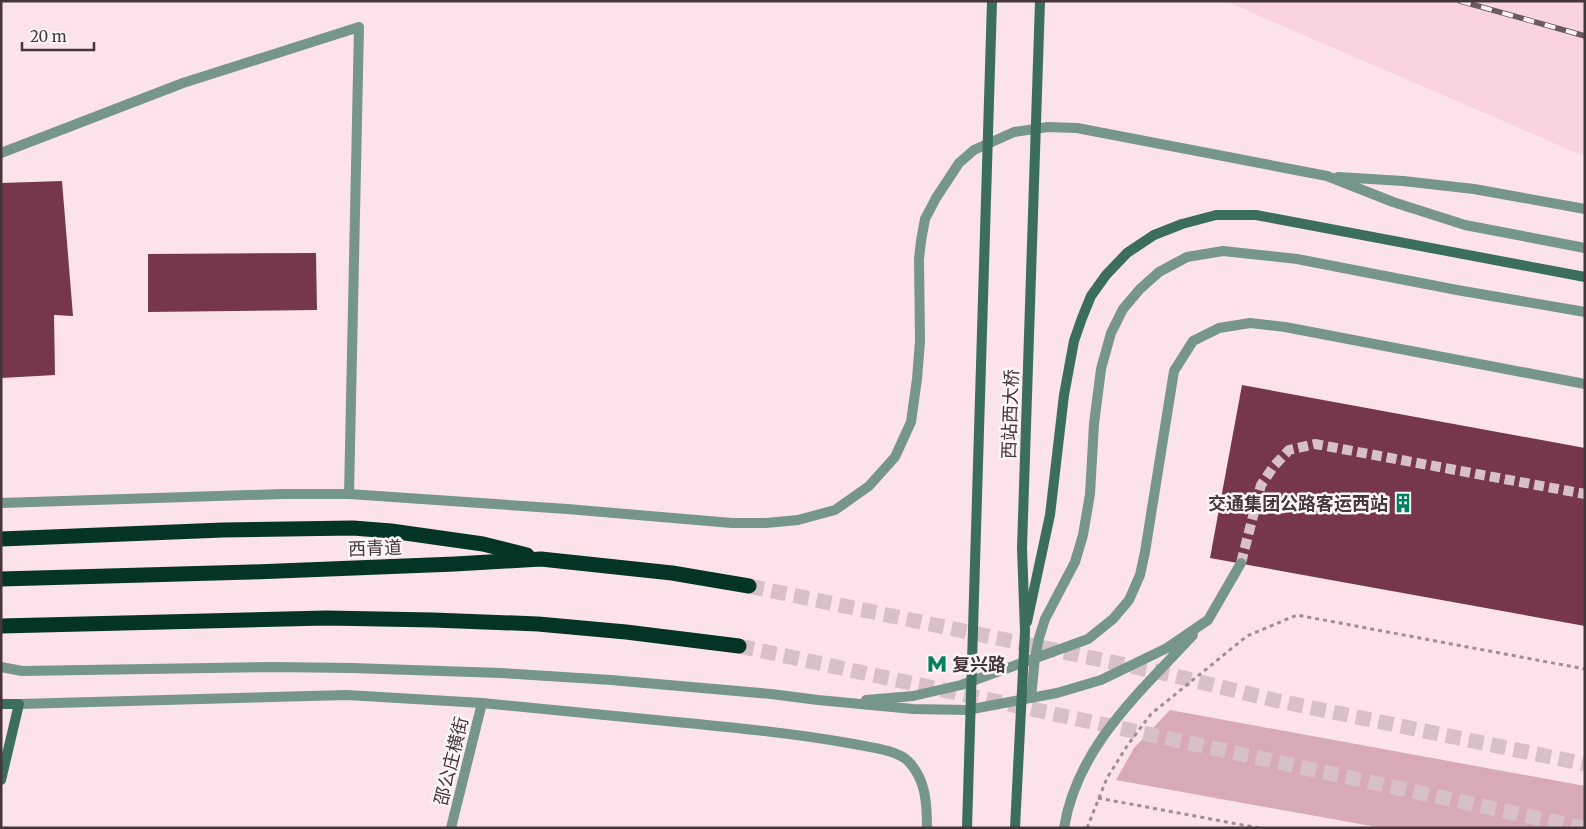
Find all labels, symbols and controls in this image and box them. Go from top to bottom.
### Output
scale bar [22,20,95,52]
text: 20 m [30,27,67,46]
street label: 西站西大桥 [997,369,1023,459]
place label: 交通集团公路客运西站 [1208,492,1388,515]
building icon: 交通集团公路客运西站 [1392,492,1414,514]
street label: 西青道 [348,536,402,560]
metro station icon: 复兴路 [926,653,948,675]
place label: 复兴路 [952,653,1006,676]
street label: 邵公庄横街 [429,715,473,807]

